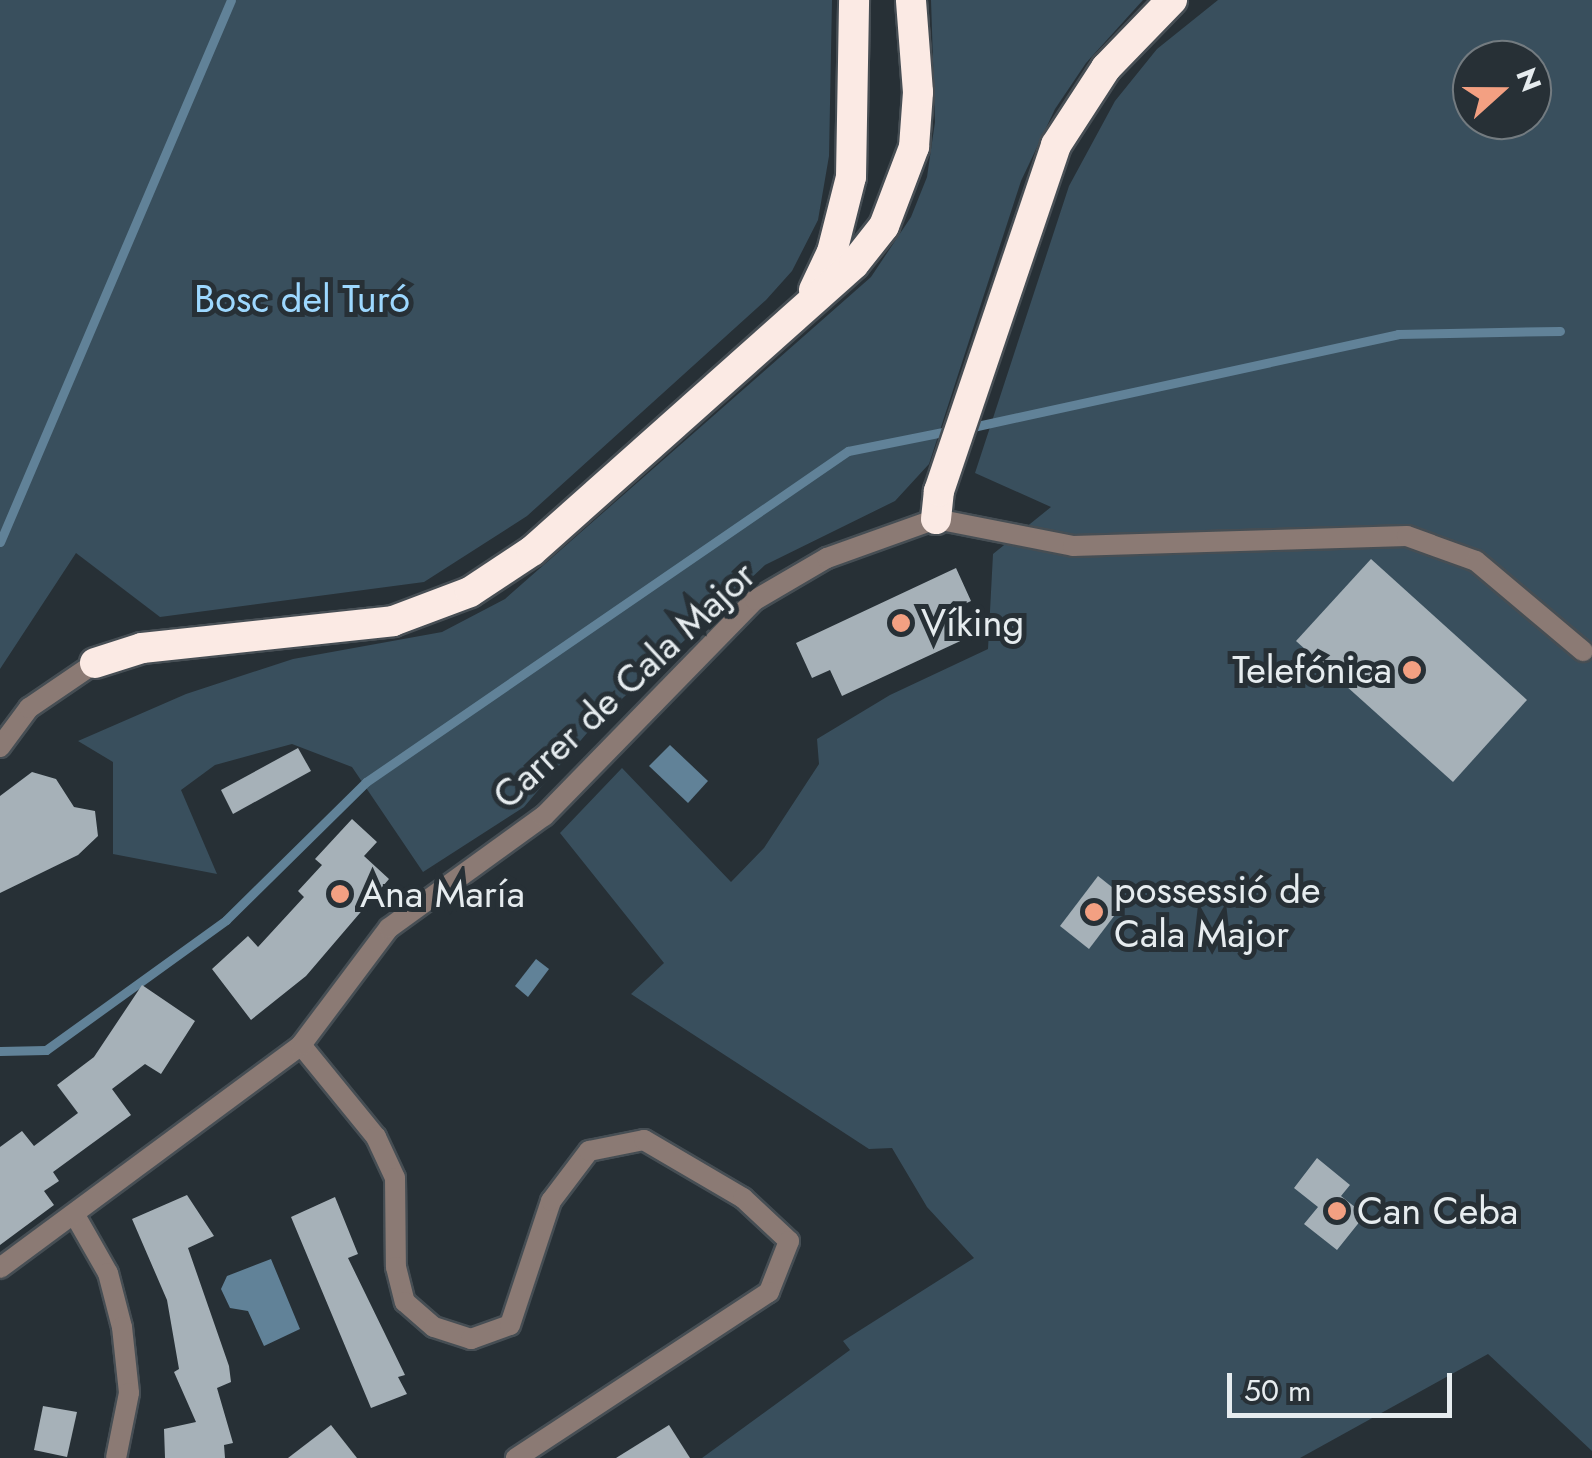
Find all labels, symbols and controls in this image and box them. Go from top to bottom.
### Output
north arrow [1452,40,1552,140]
text: N [1505,62,1552,98]
park label: Bosc del Turó [194,276,410,322]
street label: Carrer de Cala Major [484,552,764,818]
place label: Víking [921,600,1024,646]
marker: Víking [890,612,912,634]
place label: Telefónica [1232,647,1392,693]
marker: Telefónica [1401,659,1423,681]
place label: possessió de Cala Major [1114,867,1320,956]
place label: Ana María [360,871,525,917]
marker: Ana María [329,883,351,905]
marker: possessió de Cala Major [1083,901,1105,923]
place label: Can Ceba [1357,1188,1518,1234]
marker: Can Ceba [1326,1200,1348,1222]
scale bar [1232,1353,1457,1415]
text: 50 m [1244,1369,1311,1412]

